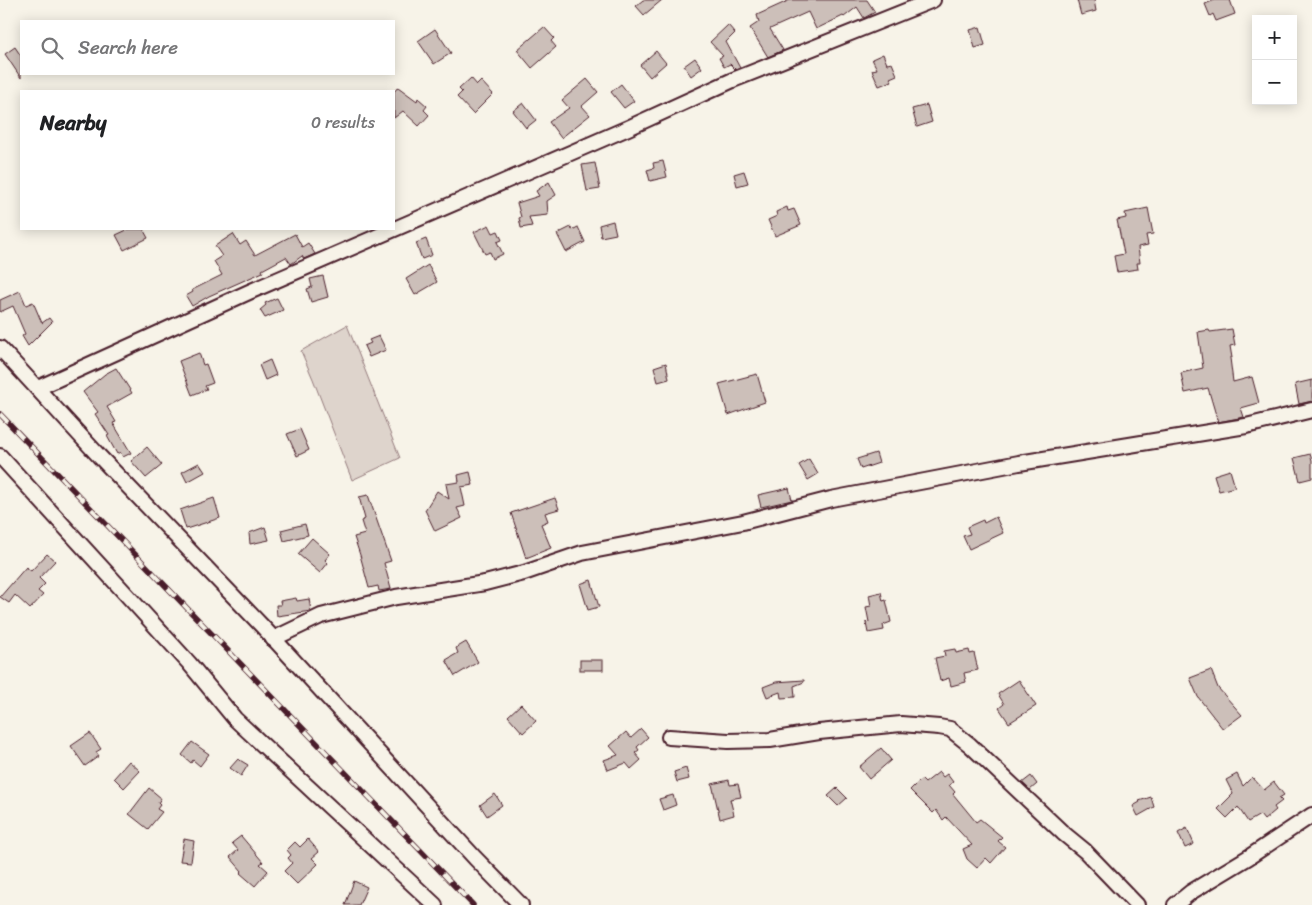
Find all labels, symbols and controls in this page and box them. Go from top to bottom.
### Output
map controls [1252,15,1297,105]
button: + [1252,15,1297,60]
search box [20,20,395,75]
text: Search here [78,31,178,64]
icon: search [38,34,66,62]
button: − [1252,60,1297,105]
text: Nearby [40,104,106,142]
text: 0 results [311,108,375,137]

